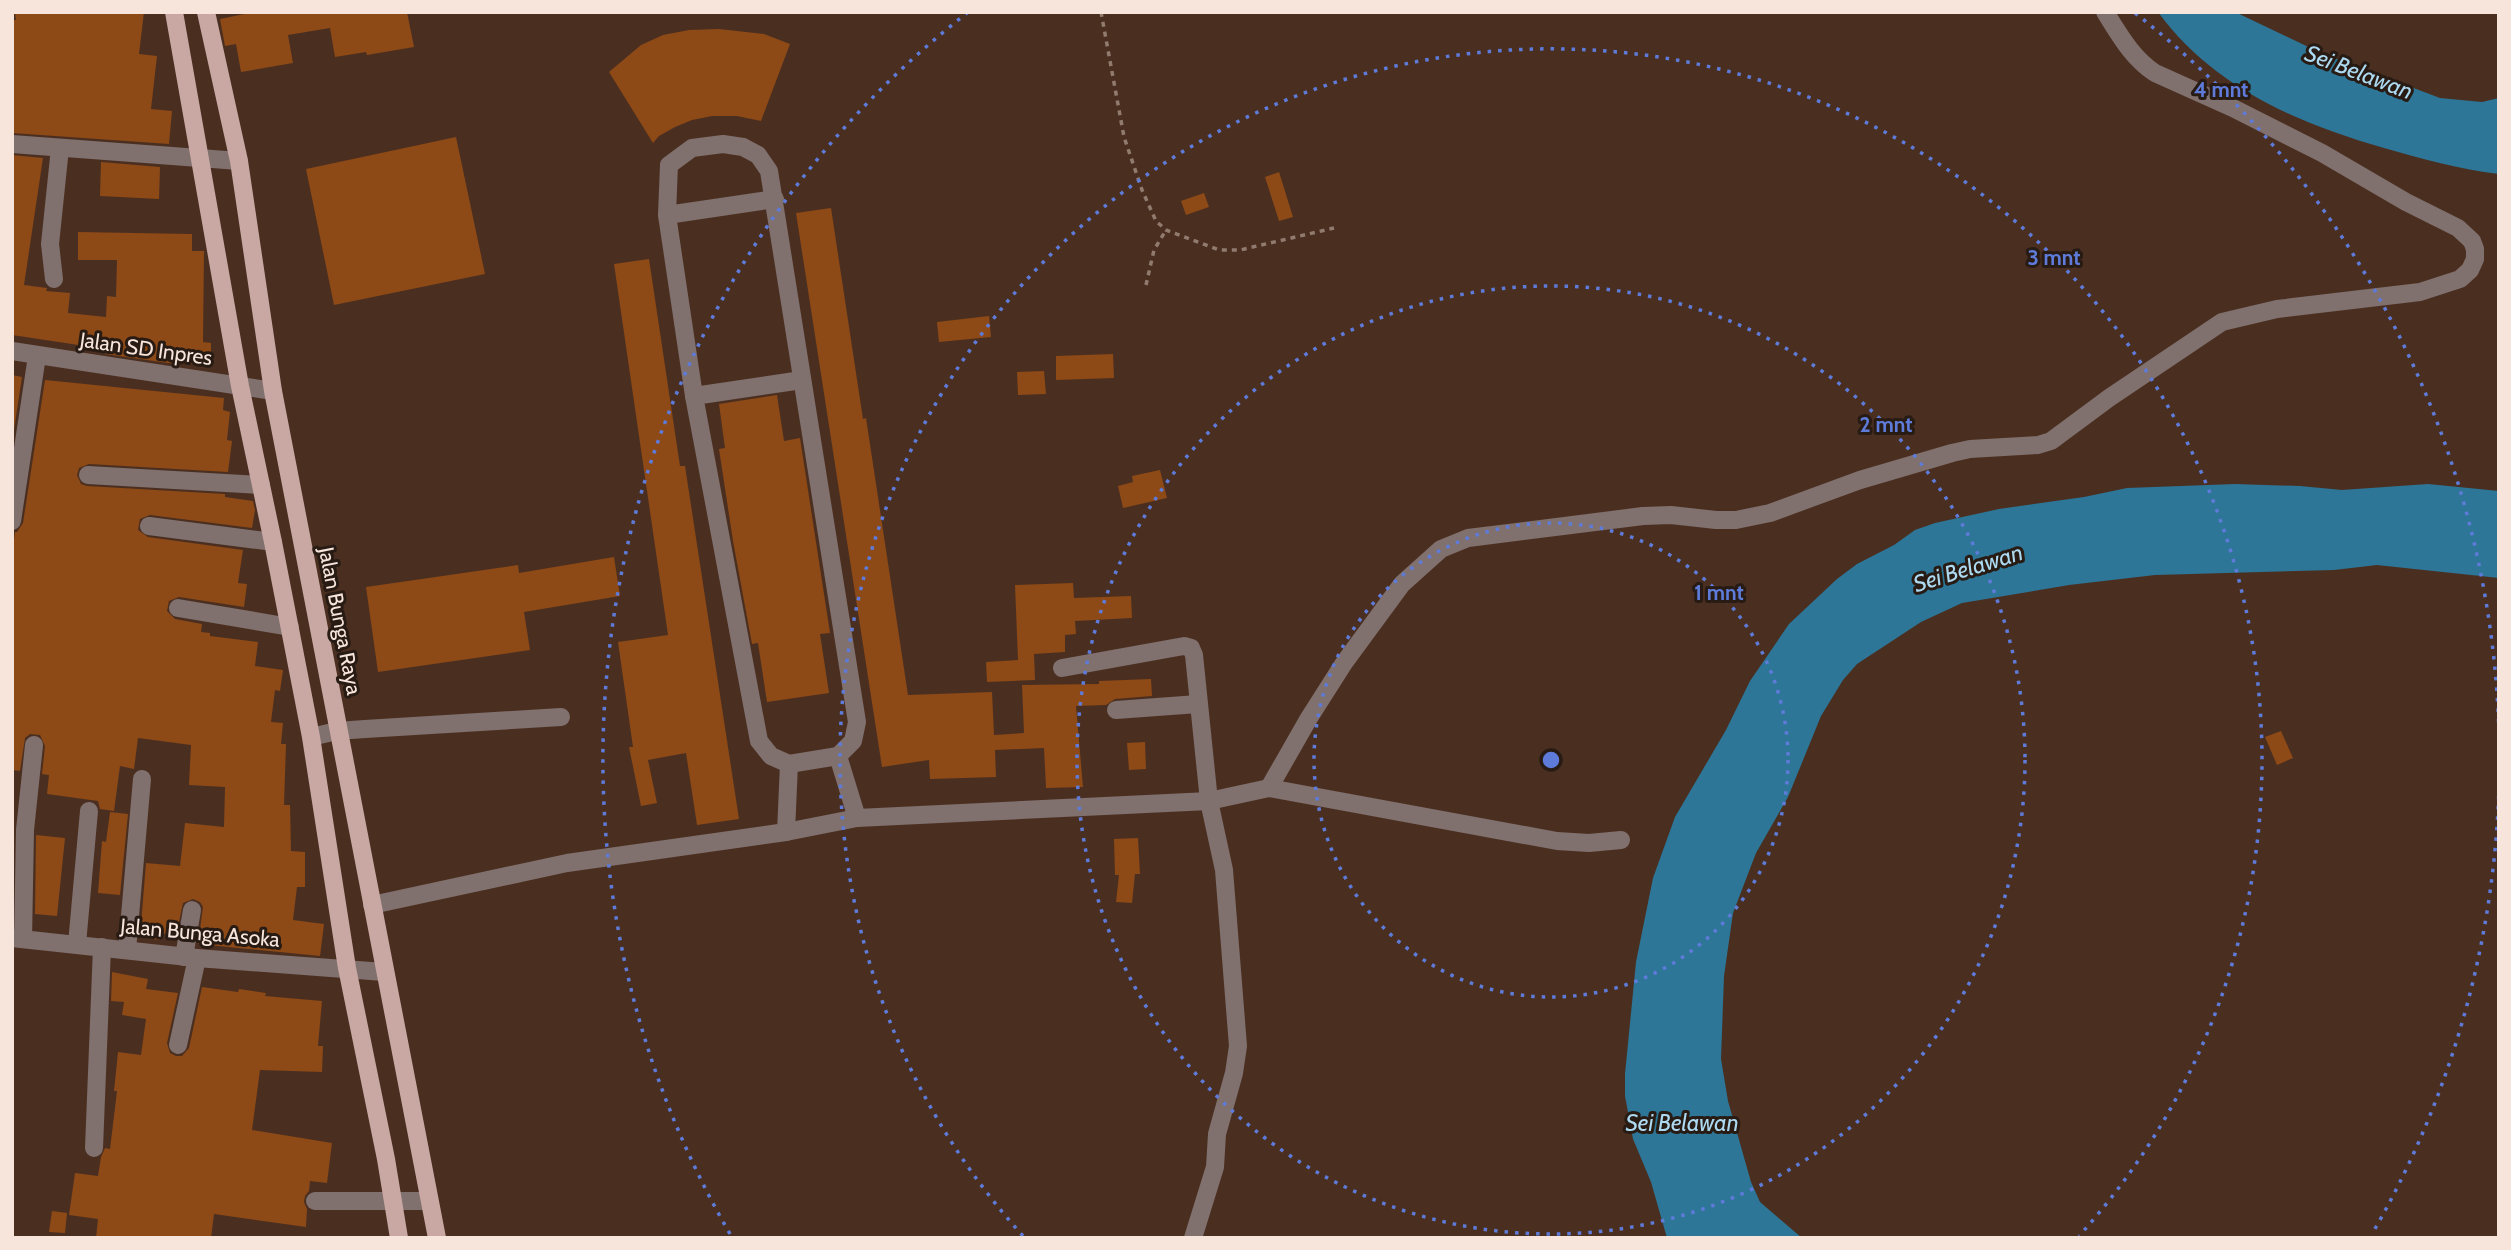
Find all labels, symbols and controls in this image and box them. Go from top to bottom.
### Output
water label: Sei Belawan [2301,39,2417,105]
text: 4 mnt [2194,77,2248,102]
text: 3 mnt [2028,245,2080,270]
street label: Jalan SD Inpres [77,327,214,370]
text: 2 mnt [1860,412,1912,437]
water label: Sei Belawan [1910,538,2026,598]
street label: Jalan Bunga Raya [314,544,367,697]
text: 1 mnt [1694,580,1744,605]
centre of rings [1539,748,1563,772]
street label: Jalan Bunga Asoka [118,913,281,952]
water label: Sei Belawan [1625,1109,1739,1137]

